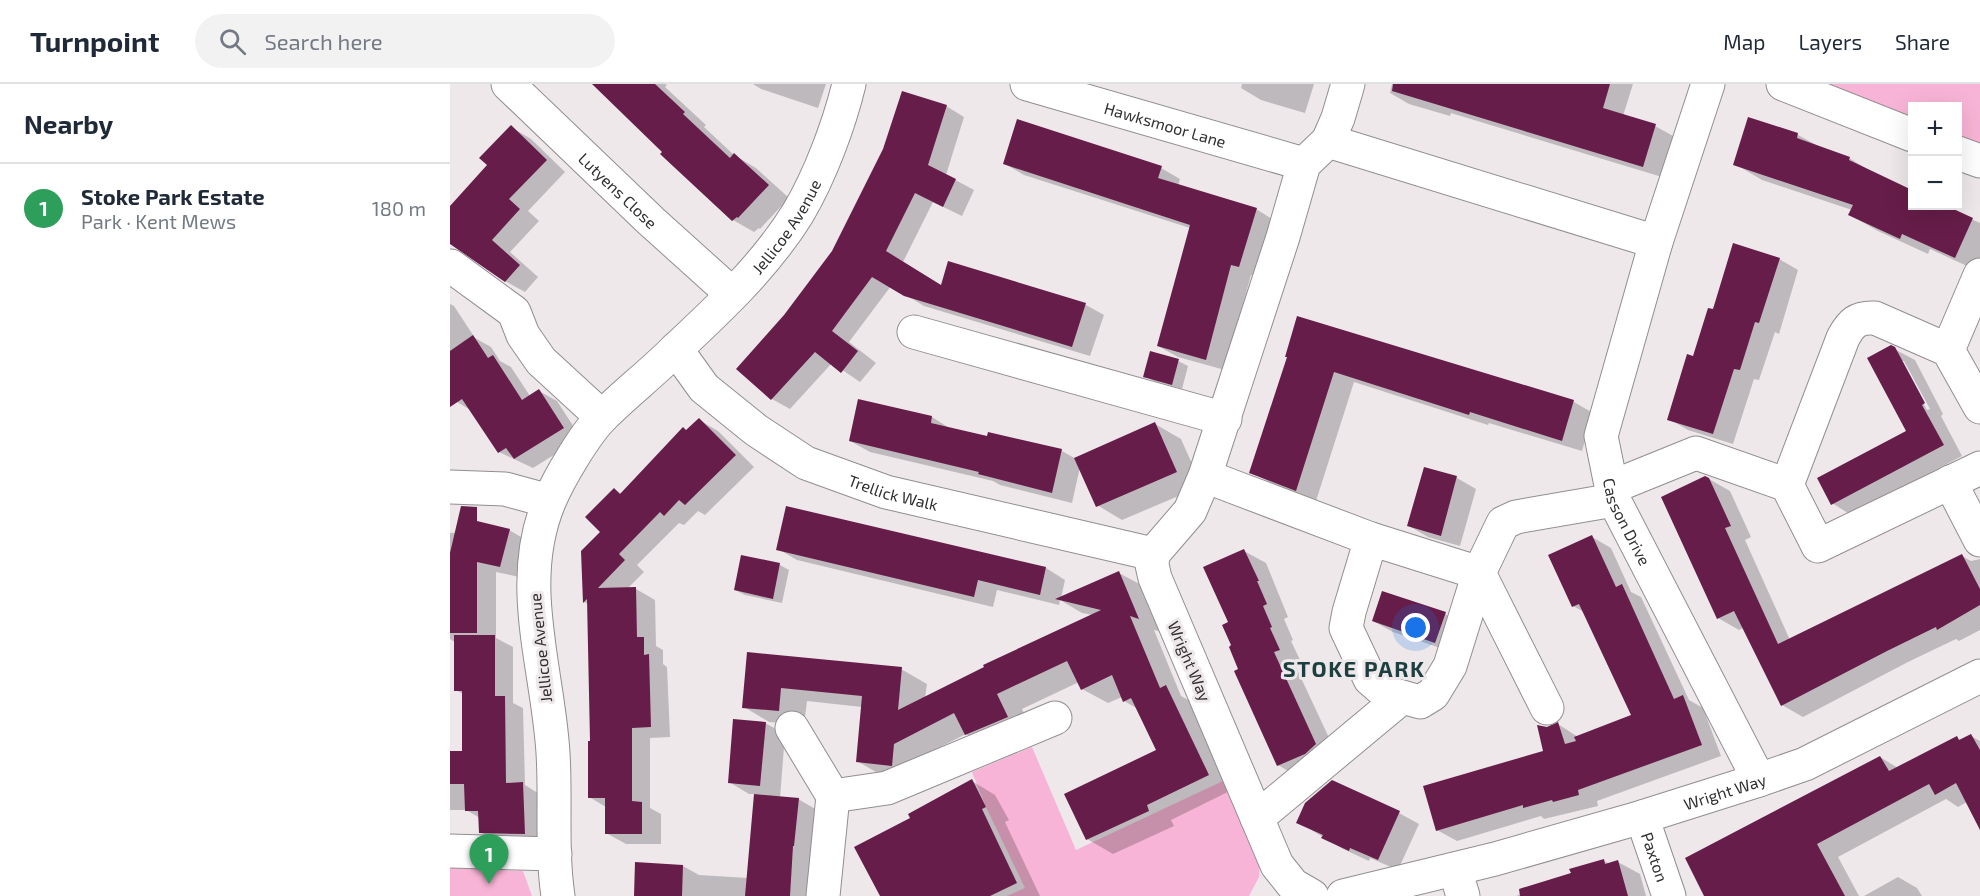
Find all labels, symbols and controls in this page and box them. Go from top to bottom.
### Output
search box [195,14,615,68]
text: Turnpoint [30,24,159,58]
icon: search [216,25,249,58]
text: Search here [264,28,383,54]
text: Map [1723,29,1765,54]
text: Layers [1798,29,1862,54]
text: Share [1895,29,1950,54]
street label: Hawksmoor Lane [1102,97,1228,151]
map controls [1908,102,1962,210]
button: + [1908,102,1962,156]
text: Nearby [24,108,113,139]
street label: Lutyens Close [575,148,661,232]
button: − [1908,156,1962,210]
street label: Jellicoe Avenue [747,176,824,277]
text: Stoke Park Estate [81,183,265,209]
text: 1 [39,196,48,220]
text: 180 m [372,196,426,220]
text: Park · Kent Mews [81,209,236,233]
street label: Trellick Walk [846,470,940,513]
street label: Casson Drive [1600,476,1655,568]
street label: Jellicoe Avenue [525,592,555,704]
your location [1401,613,1430,642]
street label: Wright Way [1165,618,1216,704]
district label: STOKE PARK [1283,655,1425,681]
street label: Wright Way [1681,769,1769,813]
street label: Paxton [1638,829,1673,884]
pin: 1 [470,834,508,884]

